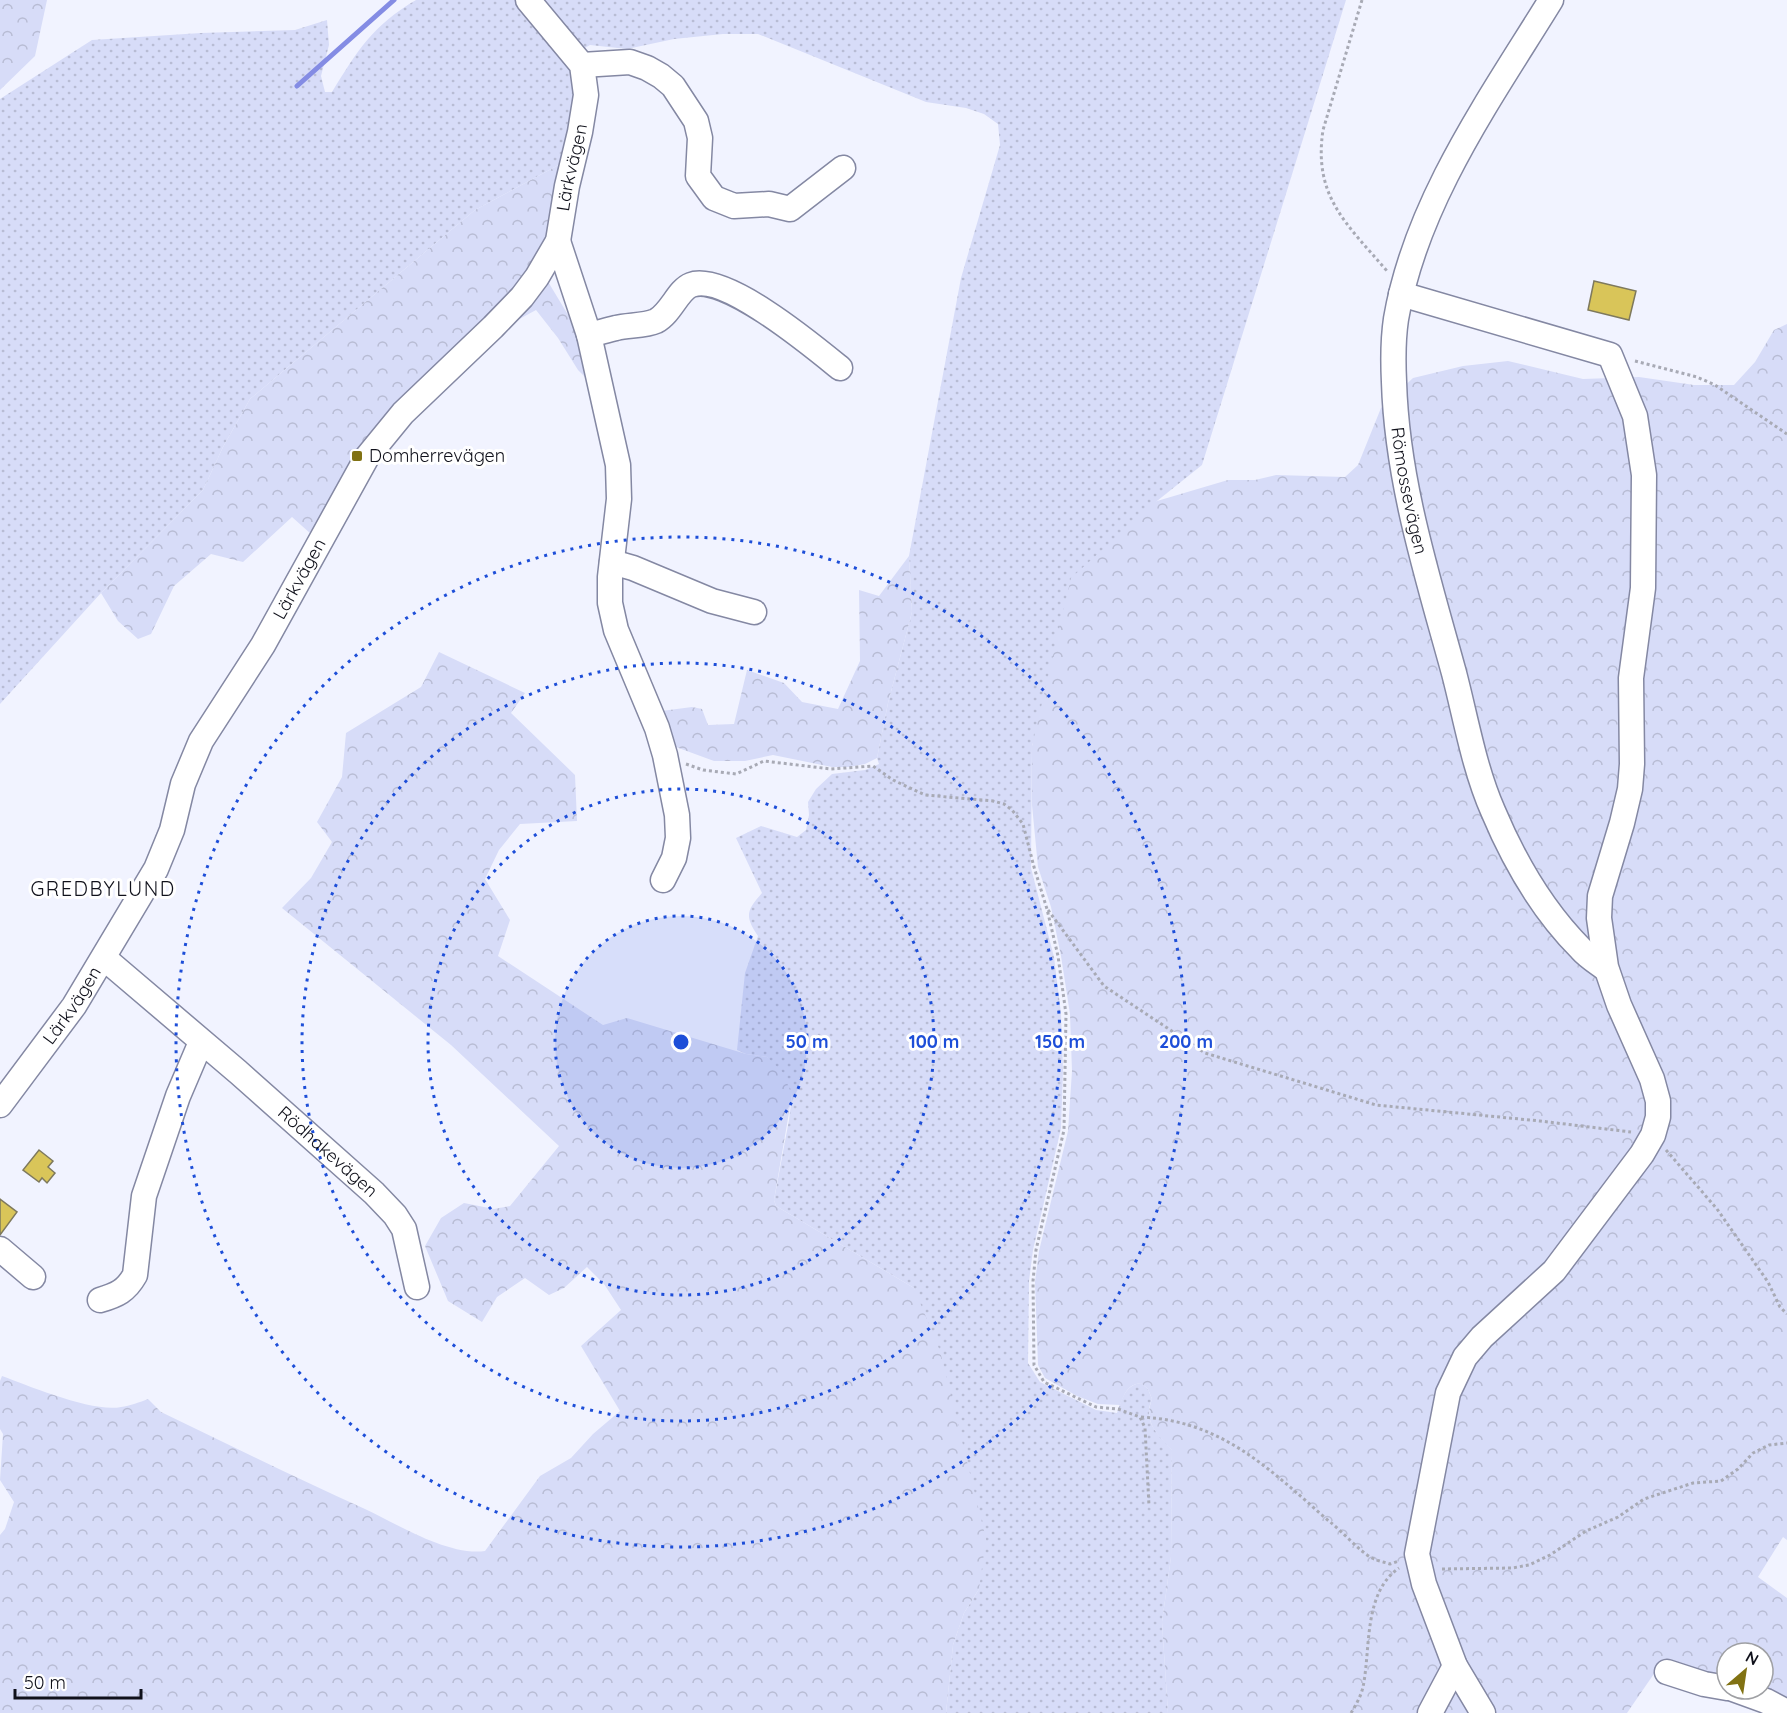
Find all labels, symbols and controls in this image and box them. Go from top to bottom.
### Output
street label: Lärkvägen [551,122,592,213]
street label: Römossevägen [1386,426,1433,557]
place label: Domherrevägen [369,444,505,467]
marker: Domherrevägen [350,449,364,463]
street label: Lärkvägen [267,534,331,623]
district label: GREDBYLUND [30,876,176,901]
street label: Lärkvägen [37,962,106,1049]
text: 50 m [785,1030,829,1053]
text: 100 m [909,1030,959,1053]
text: 150 m [1035,1030,1085,1053]
text: 200 m [1159,1030,1213,1053]
centre of rings [671,1032,691,1052]
street label: Rödhakevägen [273,1101,383,1202]
north arrow [1715,1641,1775,1701]
text: N [1742,1646,1762,1669]
scale bar [15,1662,141,1700]
text: 50 m [24,1671,66,1694]

